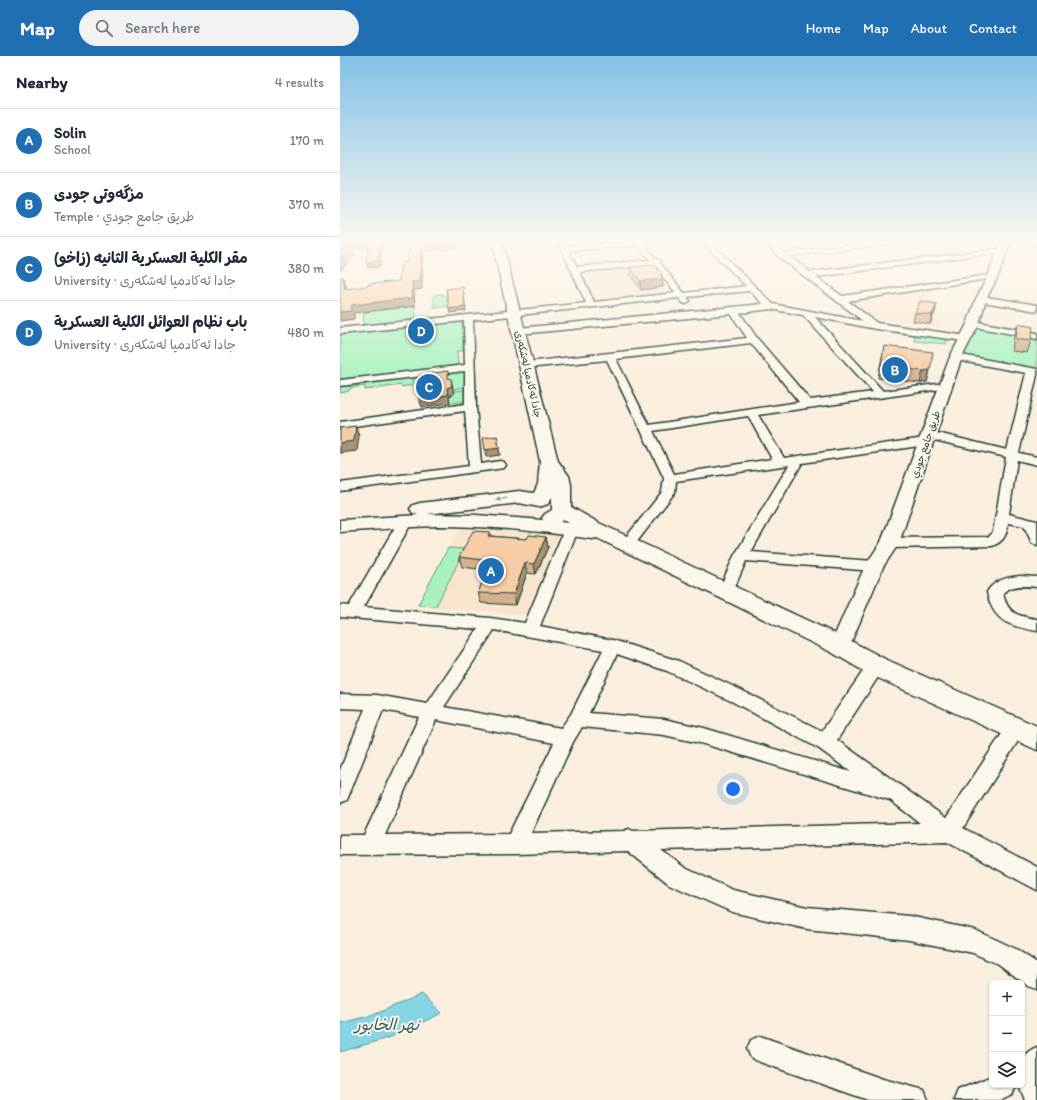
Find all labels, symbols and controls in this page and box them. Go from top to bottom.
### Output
search box [79,10,359,46]
text: Map [20,17,55,40]
icon: search [93,17,115,39]
text: Search here [125,19,200,37]
text: Home [806,20,841,37]
text: Map [863,20,889,37]
text: About [911,20,947,37]
text: Contact [969,20,1017,37]
text: Nearby [16,72,68,92]
text: 4 results [275,75,324,90]
text: Solin [54,124,86,142]
text: A [25,133,33,148]
text: 170 m [290,133,324,148]
text: School [54,142,91,157]
text: مزگەوتی جودی [54,185,144,203]
text: B [25,197,33,212]
text: 370 m [289,197,324,212]
text: Temple · طريق جامع جودي [54,209,194,224]
text: مقر الكلية العسكرية الثانيه (زاخو) [54,249,248,267]
text: C [25,261,33,276]
text: 380 m [288,261,324,276]
text: University · جادا ئه‌كادميا له‌شكه‌رى [54,273,236,288]
text: باب نظام العوائل الكلية العسكرية [54,313,247,331]
pin: D [408,316,434,346]
text: D [25,325,33,340]
text: 480 m [287,325,324,340]
street label: جادا ئه‌كادميا له‌شكه‌رى [512,329,545,419]
text: University · جادا ئه‌كادميا له‌شكه‌رى [54,337,236,352]
pin: B [882,355,908,385]
pin: C [416,372,442,402]
street label: طريق جامع جودي [908,409,945,480]
one-way arrow [495,496,507,502]
pin: A [478,556,504,586]
your location [723,779,743,799]
map controls [989,980,1025,1088]
button: + [989,980,1025,1016]
water label: نهر الخابور [353,1015,422,1035]
button: − [989,1016,1025,1052]
button: layers [989,1052,1025,1088]

